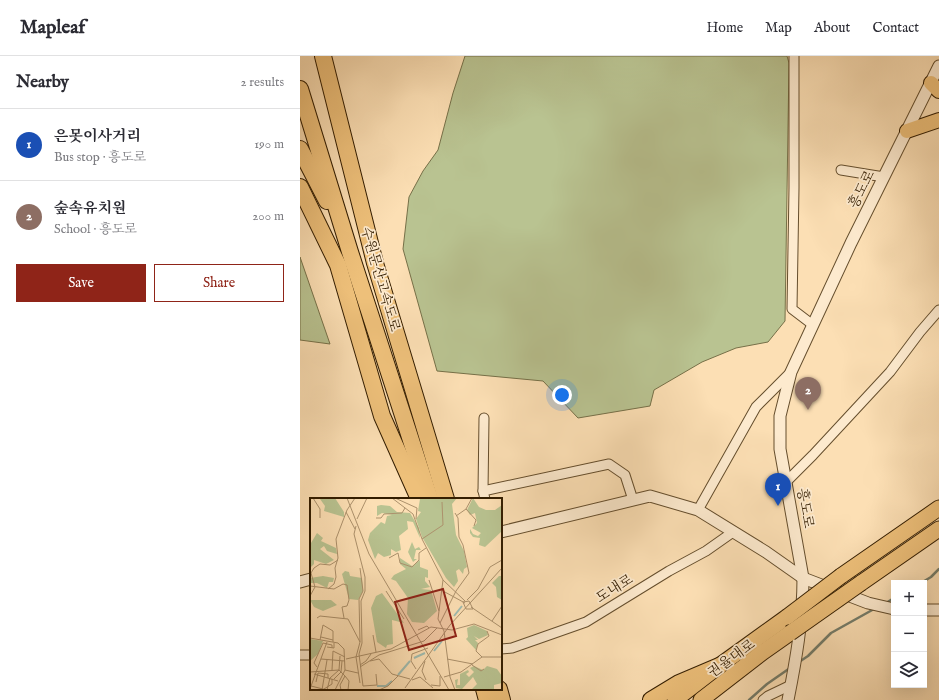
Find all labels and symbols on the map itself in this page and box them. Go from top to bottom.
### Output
street label: 흥도로 [845,167,879,212]
street label: 수원문산고속도로 [356,225,404,334]
pin: 2 [795,377,821,410]
your location [552,385,572,405]
pin: 1 [765,473,791,506]
street label: 흥도로 [793,487,817,530]
inset map [310,498,502,690]
street label: 도내로 [593,570,637,607]
street label: 권율대로 [704,635,759,682]

